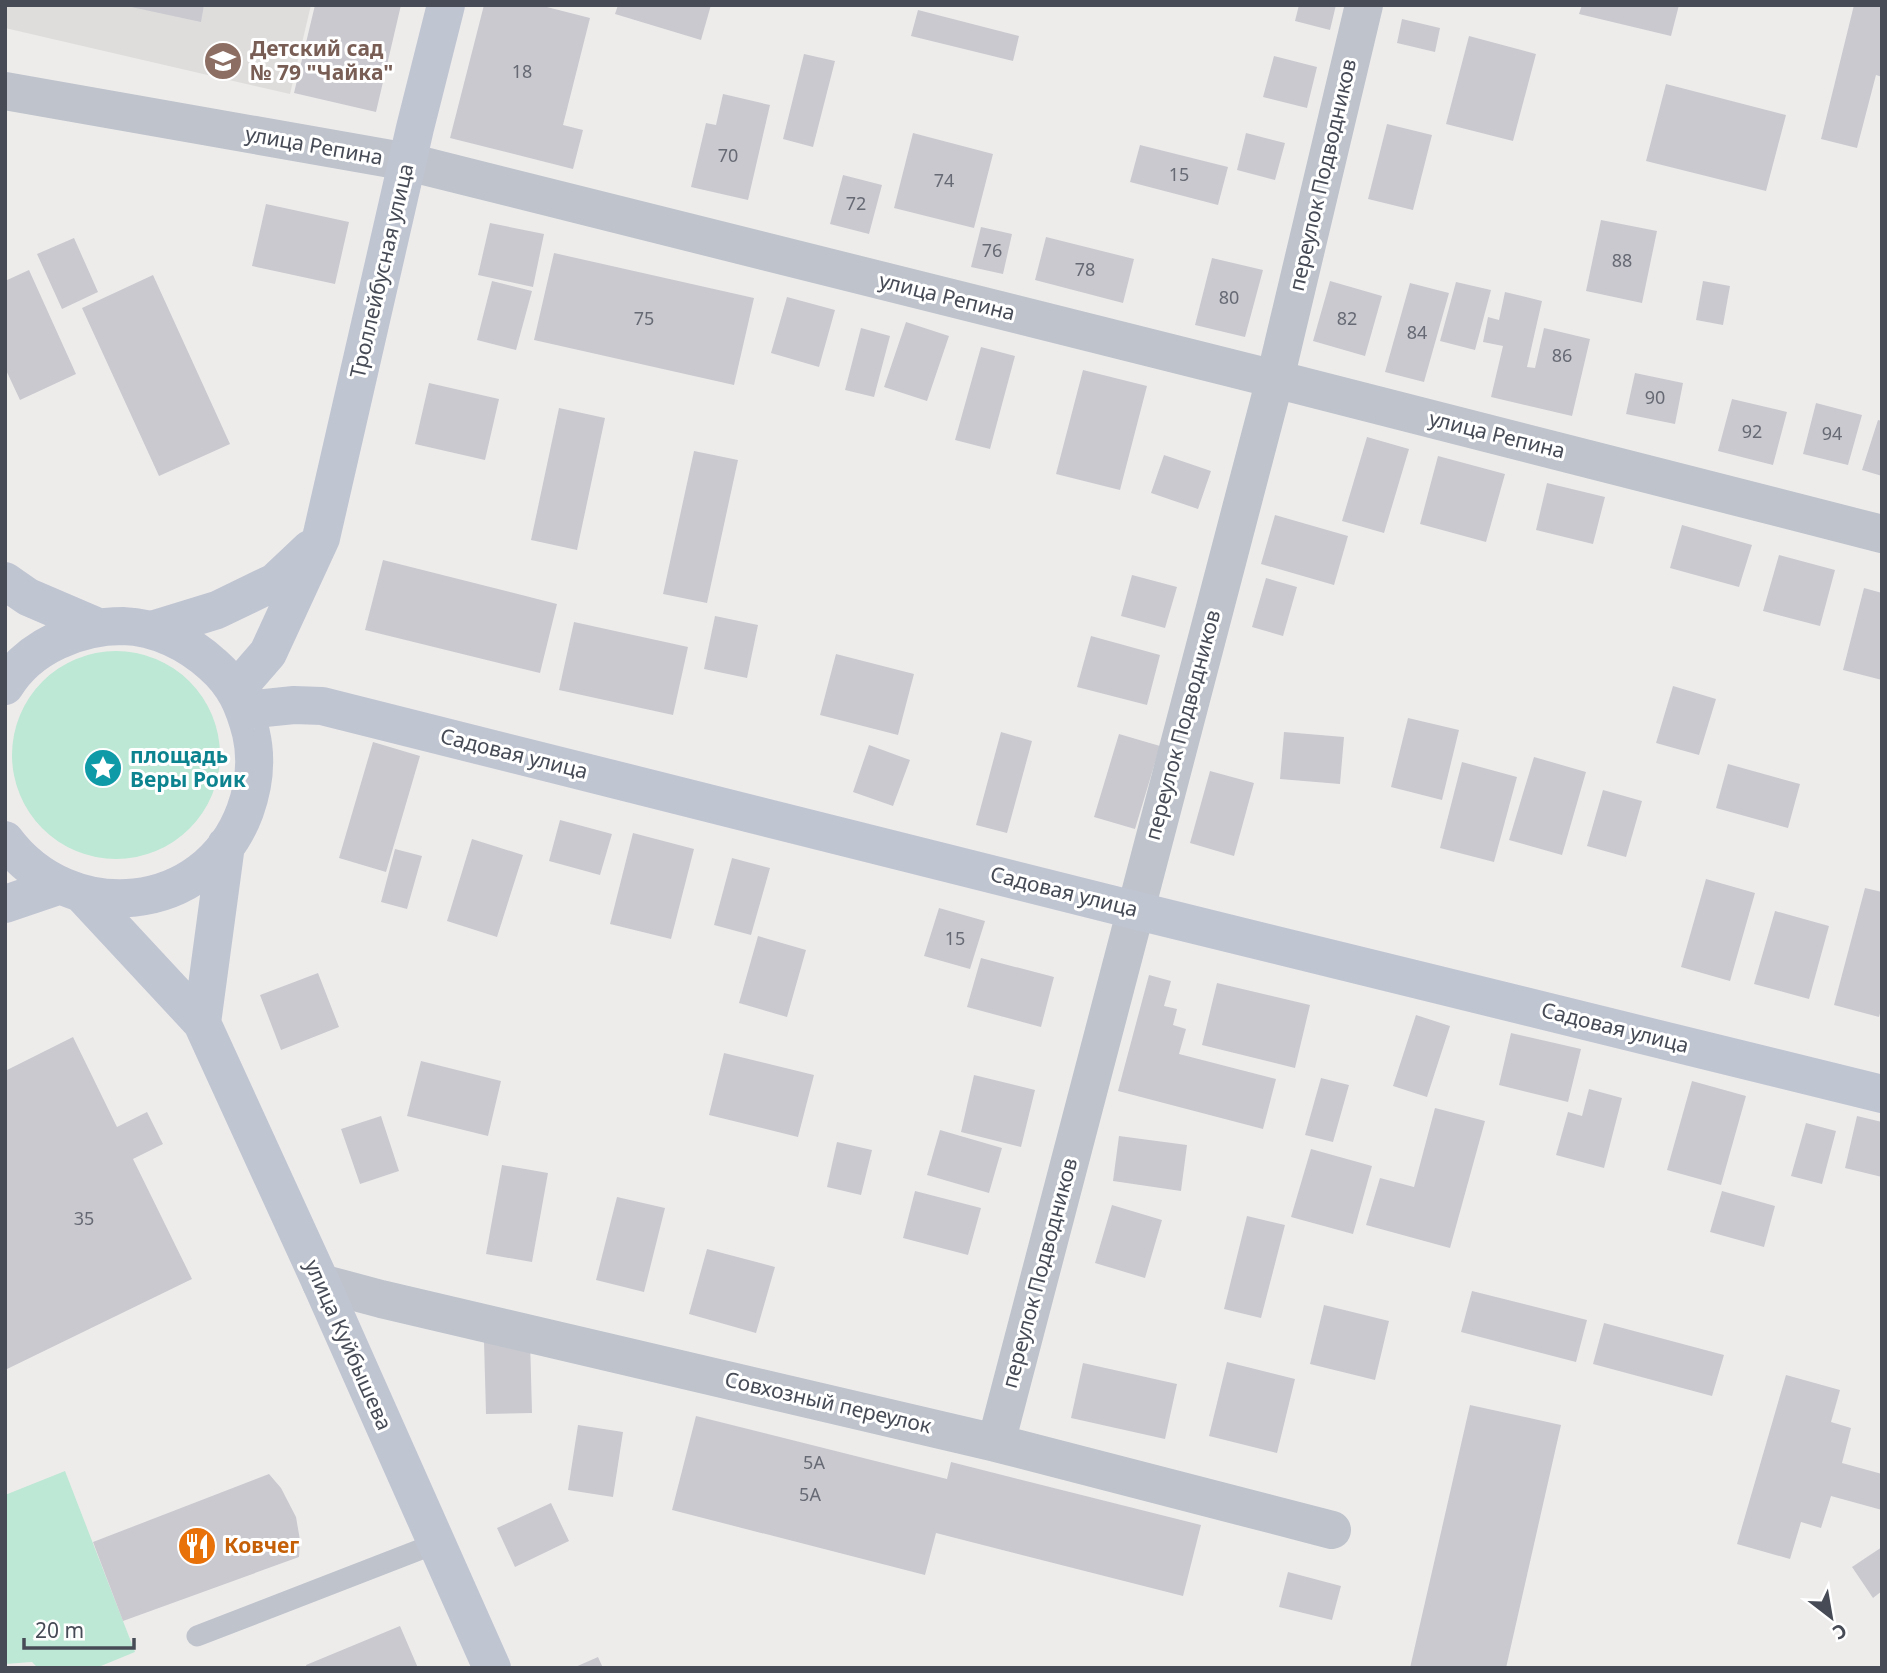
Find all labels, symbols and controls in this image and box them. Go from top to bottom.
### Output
place label: Детский сад № 79 "Чайка" [250,34,393,86]
school or university icon: Детский сад № 79 "Чайка" [202,40,244,82]
street label: переулок Подводников [1282,56,1362,294]
house number: 18 [512,59,532,83]
street label: улица Репина [243,119,385,171]
house number: 70 [718,143,738,167]
street label: Троллейбусная улица [343,161,419,381]
house number: 15 [1169,162,1189,186]
house number: 74 [934,168,954,192]
house number: 72 [846,191,866,215]
house number: 76 [982,238,1002,262]
house number: 88 [1612,248,1632,272]
house number: 78 [1075,257,1095,281]
street label: улица Репина [876,266,1018,326]
house number: 80 [1219,285,1239,309]
house number: 75 [634,306,654,330]
house number: 82 [1337,306,1357,330]
house number: 84 [1407,320,1427,344]
house number: 86 [1552,343,1572,367]
house number: 90 [1645,385,1665,409]
street label: улица Репина [1426,404,1568,464]
house number: 92 [1742,419,1762,443]
house number: 94 [1822,421,1842,445]
street label: переулок Подводников [1138,607,1226,843]
street label: Садовая улица [438,721,591,785]
place label: площадь Веры Роик [130,741,246,793]
place icon: площадь Веры Роик [82,747,124,789]
street label: Садовая улица [988,859,1141,923]
house number: 15 [945,926,965,950]
street label: Садовая улица [1539,995,1692,1059]
street label: переулок Подводников [995,1155,1083,1391]
house number: 35 [74,1206,94,1230]
street label: улица Куйбышева [299,1255,399,1434]
street label: Совхозный переулок [722,1365,934,1439]
house number: 5А [803,1450,825,1474]
house number: 5А [799,1482,821,1506]
restaurant icon: Ковчег [176,1525,218,1567]
place label: Ковчег [224,1531,299,1559]
north arrow [1796,1582,1866,1652]
scale bar [24,1606,135,1650]
text: 20 m [35,1616,84,1644]
text: С [1828,1617,1852,1646]

